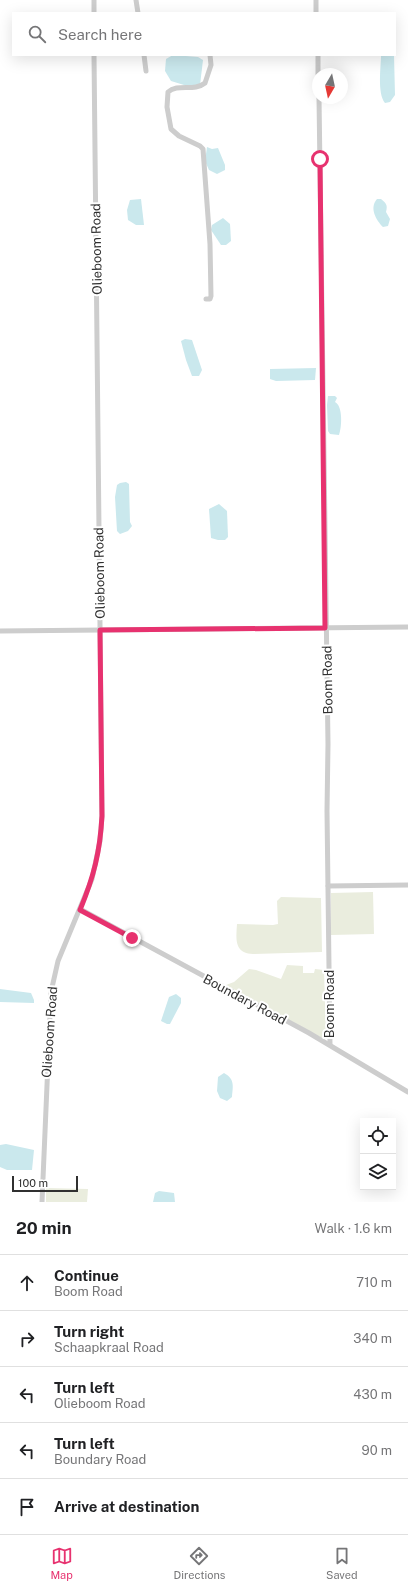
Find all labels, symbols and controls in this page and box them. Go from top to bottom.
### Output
search box [12,12,396,56]
icon: search [26,23,48,45]
text: Search here [58,26,142,43]
north arrow [312,68,348,104]
route start [311,150,329,168]
street label: Olieboom Road [88,203,105,295]
street label: Olieboom Road [91,527,108,619]
street label: Boom Road [319,646,336,714]
route end [123,929,141,947]
street label: Boom Road [322,970,337,1038]
street label: Boundary Road [201,971,289,1028]
street label: Olieboom Road [39,986,60,1078]
map controls [360,1118,396,1190]
button: locate [360,1118,396,1154]
button: layers [360,1154,396,1190]
scale bar [12,1174,78,1193]
text: 100 m [18,1177,48,1189]
text: 20 min [16,1218,71,1238]
text: Walk · 1.6 km [315,1221,392,1236]
text: Continue [54,1267,119,1284]
icon: ahead [16,1272,38,1294]
text: 710 m [356,1275,392,1290]
text: Boom Road [54,1284,123,1299]
text: Turn right [54,1323,124,1340]
icon: right [16,1328,38,1350]
text: 340 m [353,1331,392,1346]
text: Schaapkraal Road [54,1340,164,1355]
text: Turn left [54,1379,115,1396]
icon: left [16,1384,38,1406]
text: 430 m [353,1387,392,1402]
text: Olieboom Road [54,1396,146,1411]
text: Turn left [54,1435,115,1452]
icon: left [16,1440,38,1462]
text: 90 m [362,1443,392,1458]
text: Boundary Road [54,1452,146,1467]
icon: arrive [16,1496,38,1518]
text: Arrive at destination [54,1498,199,1515]
tab: Map [50,1545,73,1581]
tab: Directions [174,1545,225,1581]
tab: Saved [326,1545,358,1581]

